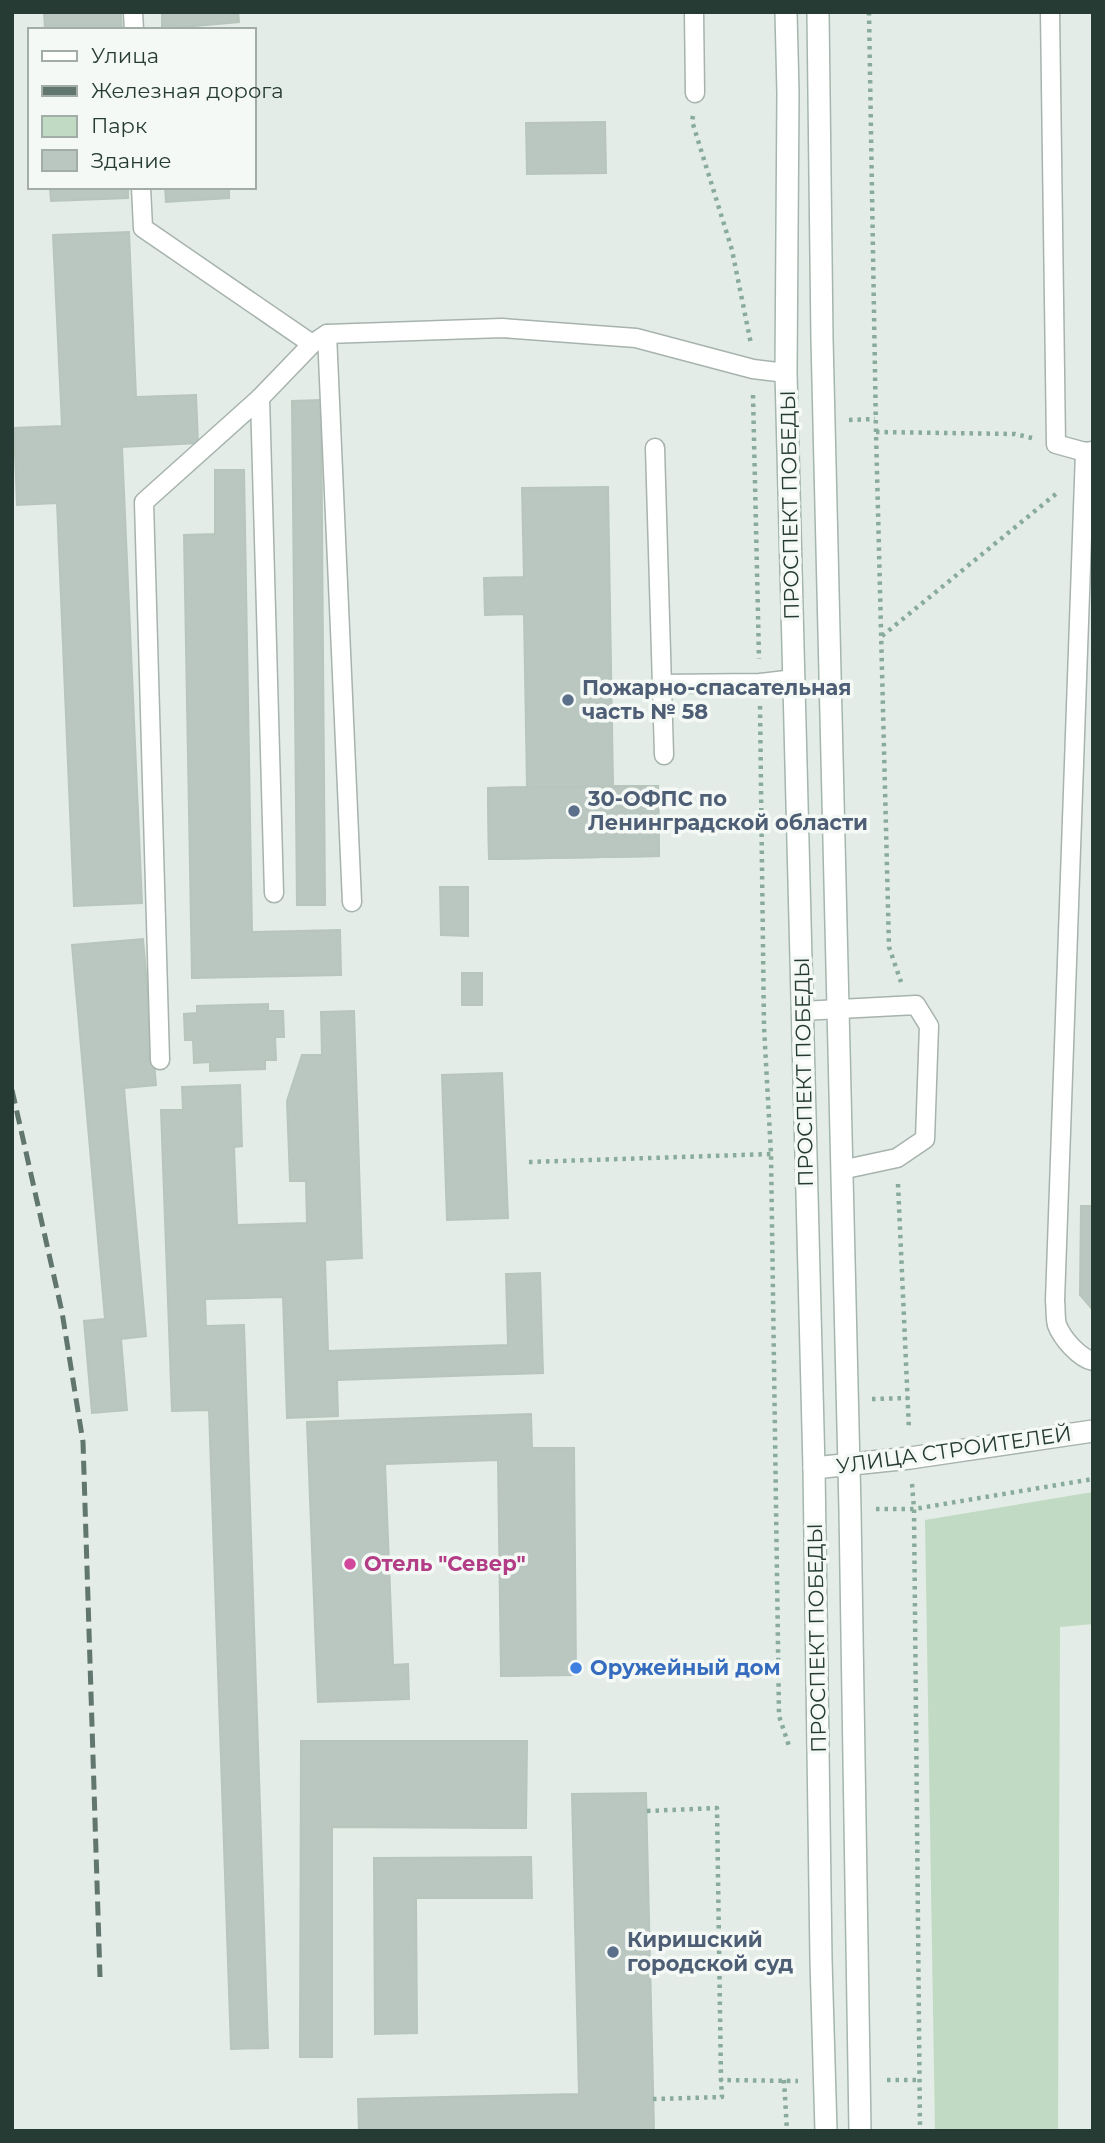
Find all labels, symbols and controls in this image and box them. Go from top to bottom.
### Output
legend [28,28,256,189]
text: Улица [91,43,159,68]
text: Железная дорога [91,78,283,103]
text: Парк [91,113,147,138]
text: Здание [91,148,172,173]
street label: ПРОСПЕКТ ПОБЕДЫ [775,390,804,620]
place label: Пожарно-спасательная часть № 58 [582,675,851,724]
marker: Пожарно-спасательная часть № 58 [560,692,576,708]
place label: 30-ОФПС по Ленинградской области [587,786,868,835]
marker: 30-ОФПС по Ленинградской области [566,803,582,819]
street label: ПРОСПЕКТ ПОБЕДЫ [789,957,818,1187]
street label: УЛИЦА СТРОИТЕЛЕЙ [835,1421,1073,1478]
street label: ПРОСПЕКТ ПОБЕДЫ [802,1523,831,1753]
place label: Отель "Север" [364,1551,526,1576]
marker: Отель "Север" [342,1556,358,1572]
place label: Оружейный дом [590,1655,781,1680]
marker: Оружейный дом [568,1660,584,1676]
place label: Киришский городской суд [627,1927,793,1976]
marker: Киришский городской суд [605,1944,621,1960]

